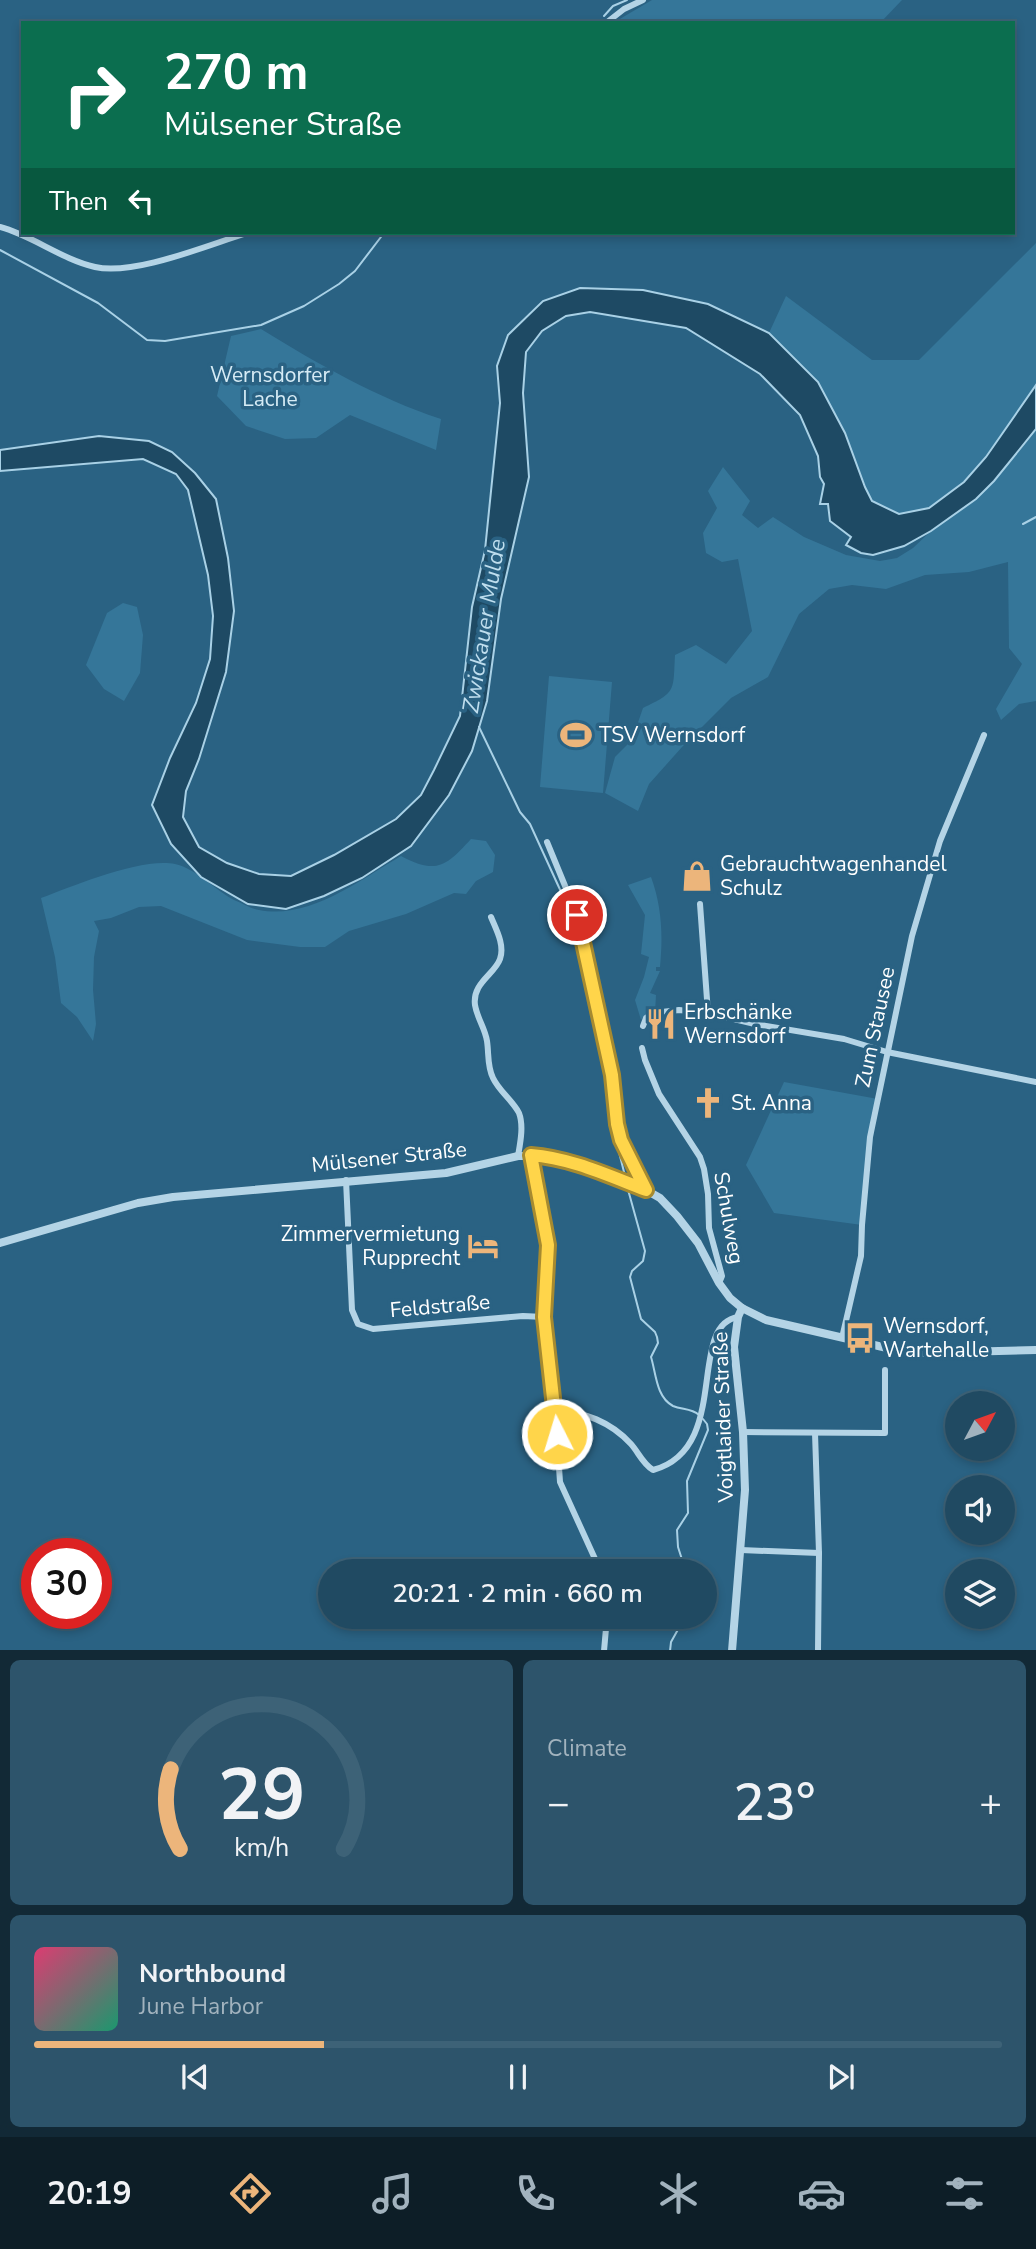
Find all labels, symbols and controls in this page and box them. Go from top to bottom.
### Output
text: 270 m [164,39,308,106]
icon: right [49,49,140,140]
text: Mülsener Straße [164,103,402,146]
icon: left [122,182,160,220]
text: Then [49,184,108,219]
park label: Wernsdorfer Lache [210,361,330,413]
water label: Zwickauer Mulde [455,537,513,715]
sports icon: TSV Wernsdorf [559,718,593,752]
place label: TSV Wernsdorf [599,721,746,749]
place label: Gebrauchtwagenhandel Schulz [720,850,948,902]
shop icon: Gebrauchtwagenhandel Schulz [680,859,714,893]
pin [547,885,607,945]
icon: arrive [558,896,596,934]
street label: Zum Stausee [849,964,901,1090]
place label: Erbschänke Wernsdorf [684,998,792,1050]
restaurant icon: Erbschänke Wernsdorf [644,1007,678,1041]
church icon: St. Anna [691,1086,725,1120]
place label: St. Anna [731,1089,812,1117]
street label: Mülsener Straße [310,1135,468,1179]
street label: Schulweg [707,1170,751,1266]
place label: Zimmervermietung Rupprecht [281,1220,461,1272]
hotel icon: Zimmervermietung Rupprecht [466,1229,500,1263]
street label: Feldstraße [389,1288,491,1324]
place label: Wernsdorf, Wartehalle [883,1312,989,1364]
bus stop icon: Wernsdorf, Wartehalle [843,1321,877,1355]
street label: Voigtlaider Straße [706,1331,740,1504]
north arrow [945,1391,1015,1461]
map controls [945,1391,1015,1629]
position arrow [520,1397,594,1471]
button: sound [945,1475,1015,1545]
speed limit sign: 30 [21,1538,112,1629]
button: layers [945,1559,1015,1629]
text: 20:21 · 2 min · 660 m [392,1576,643,1611]
text: Climate [547,1733,627,1764]
text: 29 [218,1745,305,1845]
text: 23° [734,1767,815,1838]
text: − [547,1778,570,1829]
text: + [979,1778,1002,1829]
text: km/h [234,1830,289,1864]
text: Northbound [139,1956,286,1991]
text: June Harbor [139,1991,263,2022]
icon: previous [176,2058,214,2096]
icon: pause [499,2058,537,2096]
icon: next [822,2058,860,2096]
icon: directions [226,2169,275,2218]
icon: music [368,2169,417,2218]
icon: phone [511,2169,560,2218]
icon: climate [654,2169,703,2218]
icon: car [797,2169,846,2218]
icon: filters [940,2169,989,2218]
text: 20:19 [47,2172,132,2215]

